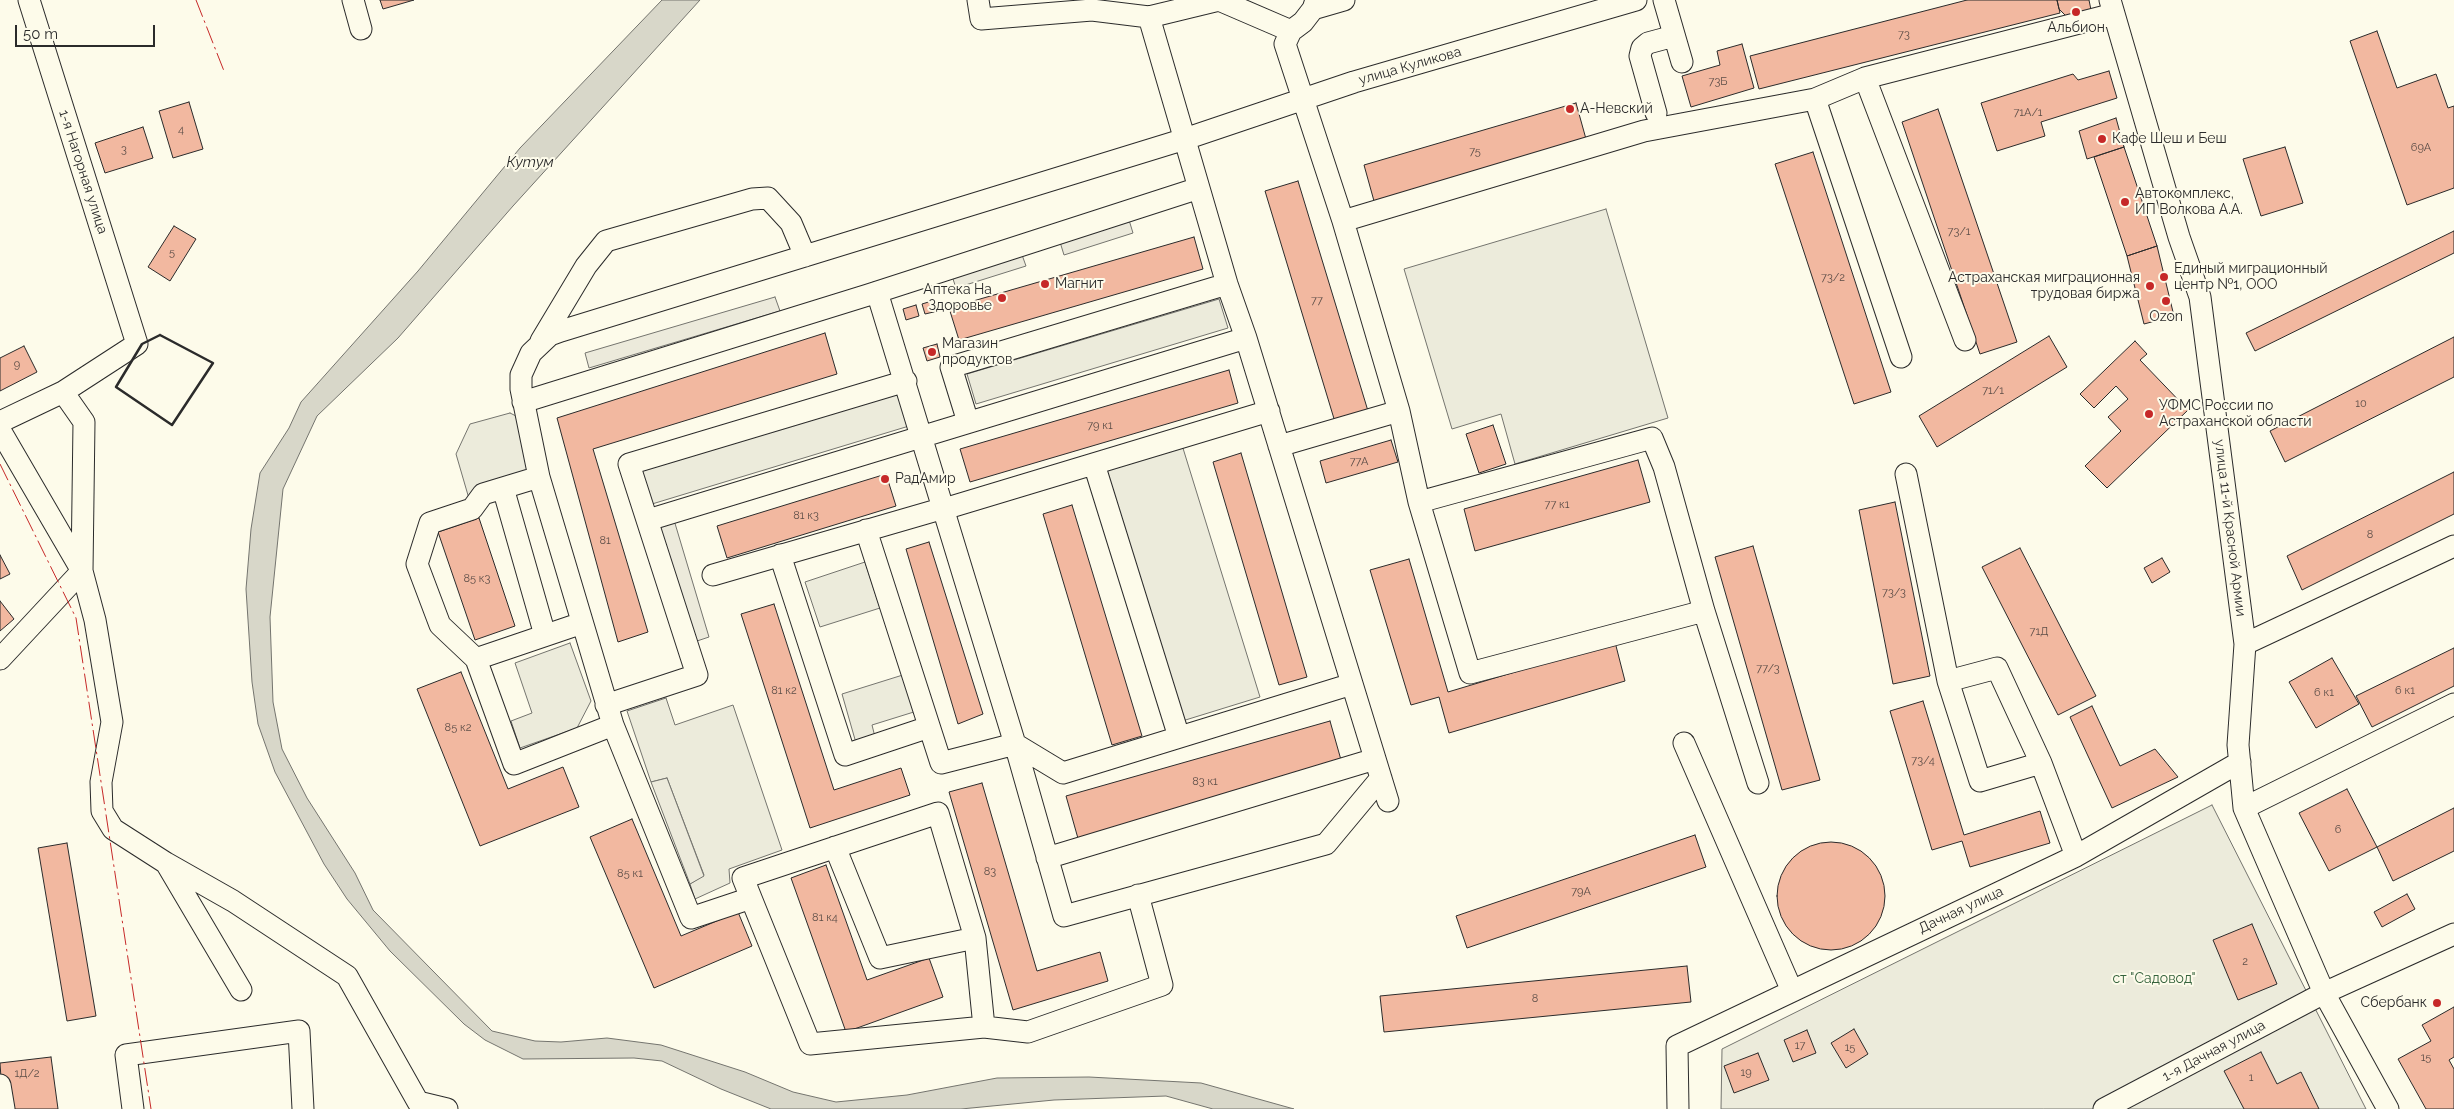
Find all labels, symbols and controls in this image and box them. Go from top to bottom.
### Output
marker: Альбион [2070,6,2082,18]
scale bar [18,15,158,47]
place label: Альбион [2047,20,2105,36]
text: 50 m [23,25,58,43]
house number: 73 [1898,28,1910,42]
street label: улица Куликова [1357,43,1463,89]
house number: 73Б [1709,75,1727,89]
place label: А-Невский [1580,101,1653,117]
marker: А-Невский [1564,103,1576,115]
house number: 71А/1 [2013,106,2043,120]
street label: 1-я Нагорная улица [55,108,111,236]
house number: 4 [178,123,184,137]
place label: Кафе Шеш и Беш [2112,131,2227,147]
marker: Кафе Шеш и Беш [2096,133,2108,145]
house number: 69А [2411,141,2431,155]
house number: 3 [121,143,127,157]
house number: 75 [1469,145,1481,159]
water label: Кутум [506,153,554,171]
place label: Автокомплекс, ИП Волкова А.А. [2135,186,2243,218]
marker: Автокомплекс, ИП Волкова А.А. [2119,196,2131,208]
house number: 73/1 [1948,225,1970,239]
house number: 5 [169,246,175,260]
place label: Единый миграционный центр №1, ООО [2174,261,2327,294]
place label: Астраханская миграционная трудовая биржа [1948,270,2140,302]
house number: 73/2 [1821,271,1845,285]
marker: Единый миграционный центр №1, ООО [2158,271,2170,283]
place label: Магнит [1055,276,1104,292]
marker: Магнит [1039,278,1051,290]
marker: Астраханская миграционная трудовая биржа [2144,280,2156,292]
place label: Аптека На Здоровье [923,282,992,314]
marker: Аптека На Здоровье [996,292,1008,304]
house number: 77 [1311,294,1323,308]
marker: Ozon [2160,295,2172,307]
place label: Ozon [2149,309,2183,325]
place label: Магазин продуктов [942,336,1012,368]
marker: Магазин продуктов [926,346,938,358]
house number: 9 [14,358,20,372]
house number: 71/1 [1982,384,2004,398]
house number: 10 [2355,397,2367,411]
place label: УФМС России по Астраханской области [2159,398,2312,431]
marker: УФМС России по Астраханской области [2143,408,2155,420]
house number: 79 к1 [1087,419,1113,433]
street label: улица 11-й Красной Армии [2211,438,2249,618]
house number: 77А [1350,455,1368,469]
place label: РадАмир [895,471,956,487]
marker: РадАмир [879,473,891,485]
house number: 77 к1 [1544,498,1570,512]
house number: 81 к3 [793,509,819,523]
house number: 8 [2367,528,2373,542]
house number: 81 [599,534,611,548]
house number: 85 к3 [464,572,490,586]
house number: 73/3 [1882,586,1906,600]
house number: 71Д [2030,625,2048,639]
house number: 77/3 [1756,662,1780,676]
house number: 81 к2 [771,684,797,698]
house number: 6 к1 [2395,684,2415,698]
house number: 6 к1 [2314,686,2334,700]
house number: 85 к2 [445,721,471,735]
house number: 73/4 [1911,754,1935,768]
house number: 83 к1 [1192,775,1218,789]
house number: 6 [2335,823,2341,837]
house number: 83 [984,865,996,879]
house number: 85 к1 [617,867,643,881]
street label: Дачная улица [1916,883,2006,937]
house number: 79А [1571,885,1591,899]
house number: 81 к4 [812,911,838,925]
house number: 2 [2242,955,2248,969]
park label: ст "Садовод" [2112,971,2196,987]
house number: 8 [1532,992,1538,1006]
place label: Сбербанк [2360,995,2427,1011]
marker: Сбербанк [2431,997,2443,1009]
street label: 1-я Дачная улица [2160,1017,2268,1085]
house number: 17 [1795,1039,1805,1053]
house number: 15 [1845,1041,1855,1055]
house number: 15 [2421,1051,2431,1065]
house number: 19 [1740,1066,1752,1080]
house number: 1Д/2 [14,1067,40,1081]
house number: 1 [2249,1071,2253,1085]

